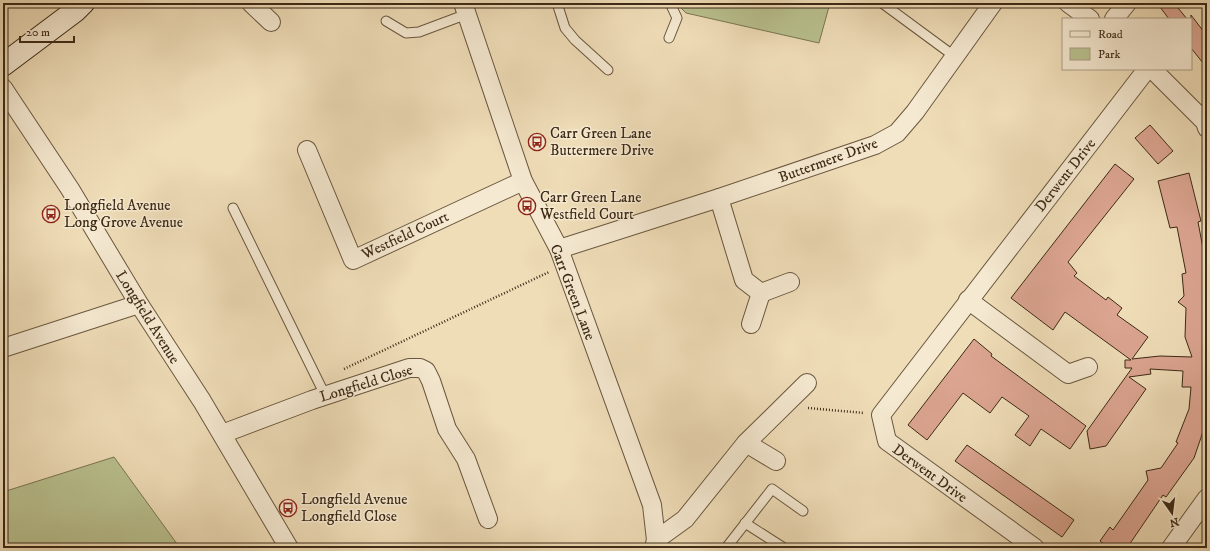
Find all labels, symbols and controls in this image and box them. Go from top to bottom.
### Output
scale bar [20,18,74,44]
legend [1062,18,1192,70]
text: 20 m [26,25,50,40]
text: Road [1098,27,1123,42]
text: Park [1098,47,1120,62]
place label: Carr Green Lane Buttermere Drive [550,124,654,160]
bus stop icon: Carr Green Lane Buttermere Drive [527,132,547,152]
street label: Buttermere Drive [776,134,880,187]
street label: Derwent Drive [1031,135,1100,216]
place label: Carr Green Lane Westfield Court [539,188,641,224]
place label: Longfield Avenue Long Grove Avenue [64,196,183,232]
bus stop icon: Carr Green Lane Westfield Court [517,196,537,216]
bus stop icon: Longfield Avenue Long Grove Avenue [41,204,61,224]
street label: Westfield Court [358,207,452,264]
street label: Carr Green Lane [545,241,600,343]
street label: Longfield Avenue [111,267,184,367]
street label: Longfield Close [317,360,415,407]
street label: Derwent Drive [888,440,971,507]
place label: Longfield Avenue Longfield Close [301,490,407,526]
north arrow [1152,493,1192,533]
bus stop icon: Longfield Avenue Longfield Close [278,498,298,518]
text: N [1168,514,1180,530]

